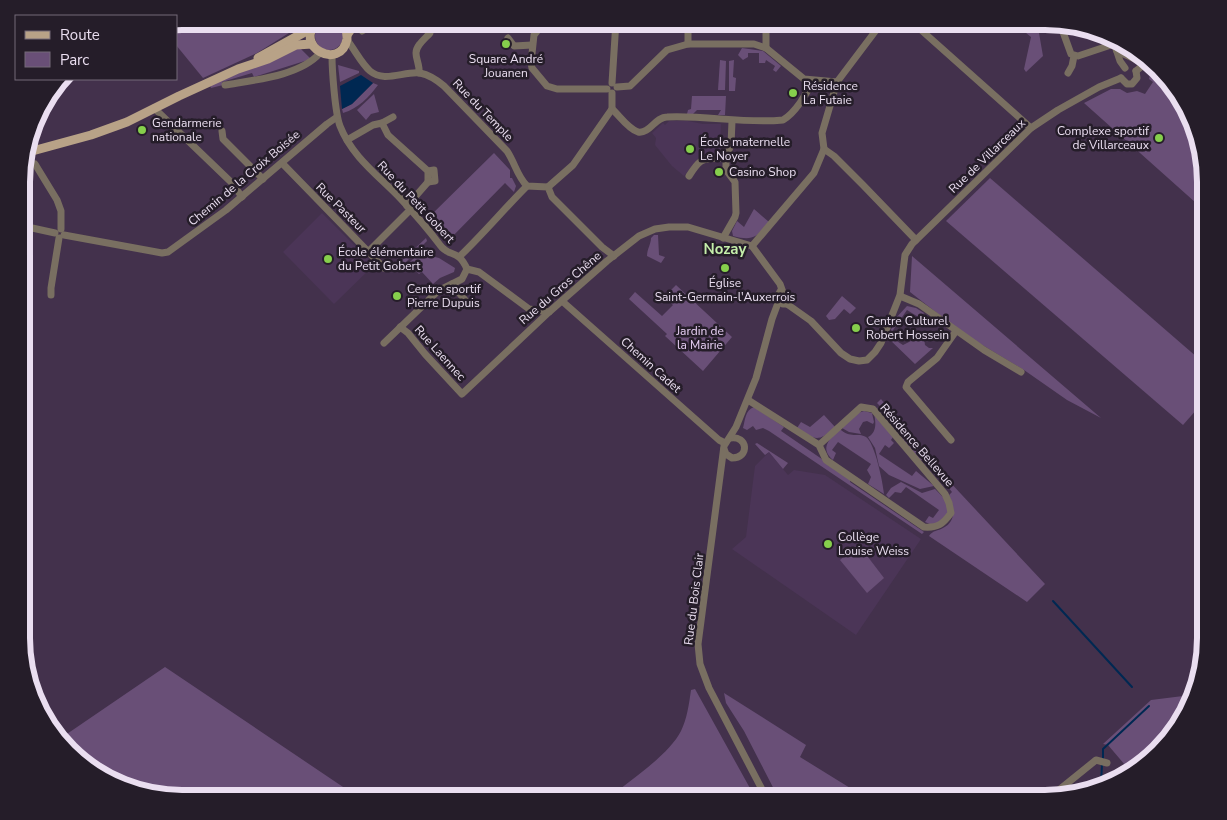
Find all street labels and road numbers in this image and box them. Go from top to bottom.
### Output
street label: Rue du Temple [449,75,517,145]
street label: Rue de Villarceaux [945,115,1029,197]
street label: Chemin de la Croix Boisée [185,127,303,229]
street label: Rue du Petit Gobert [374,158,459,247]
street label: Rue Pasteur [312,179,370,237]
street label: Rue du Gros Chêne [516,248,604,328]
street label: Rue Laennec [411,322,469,384]
street label: Chemin Cadet [617,334,685,397]
street label: Résidence Bellevue [876,400,958,490]
street label: Rue du Bois Clair [680,551,708,646]

